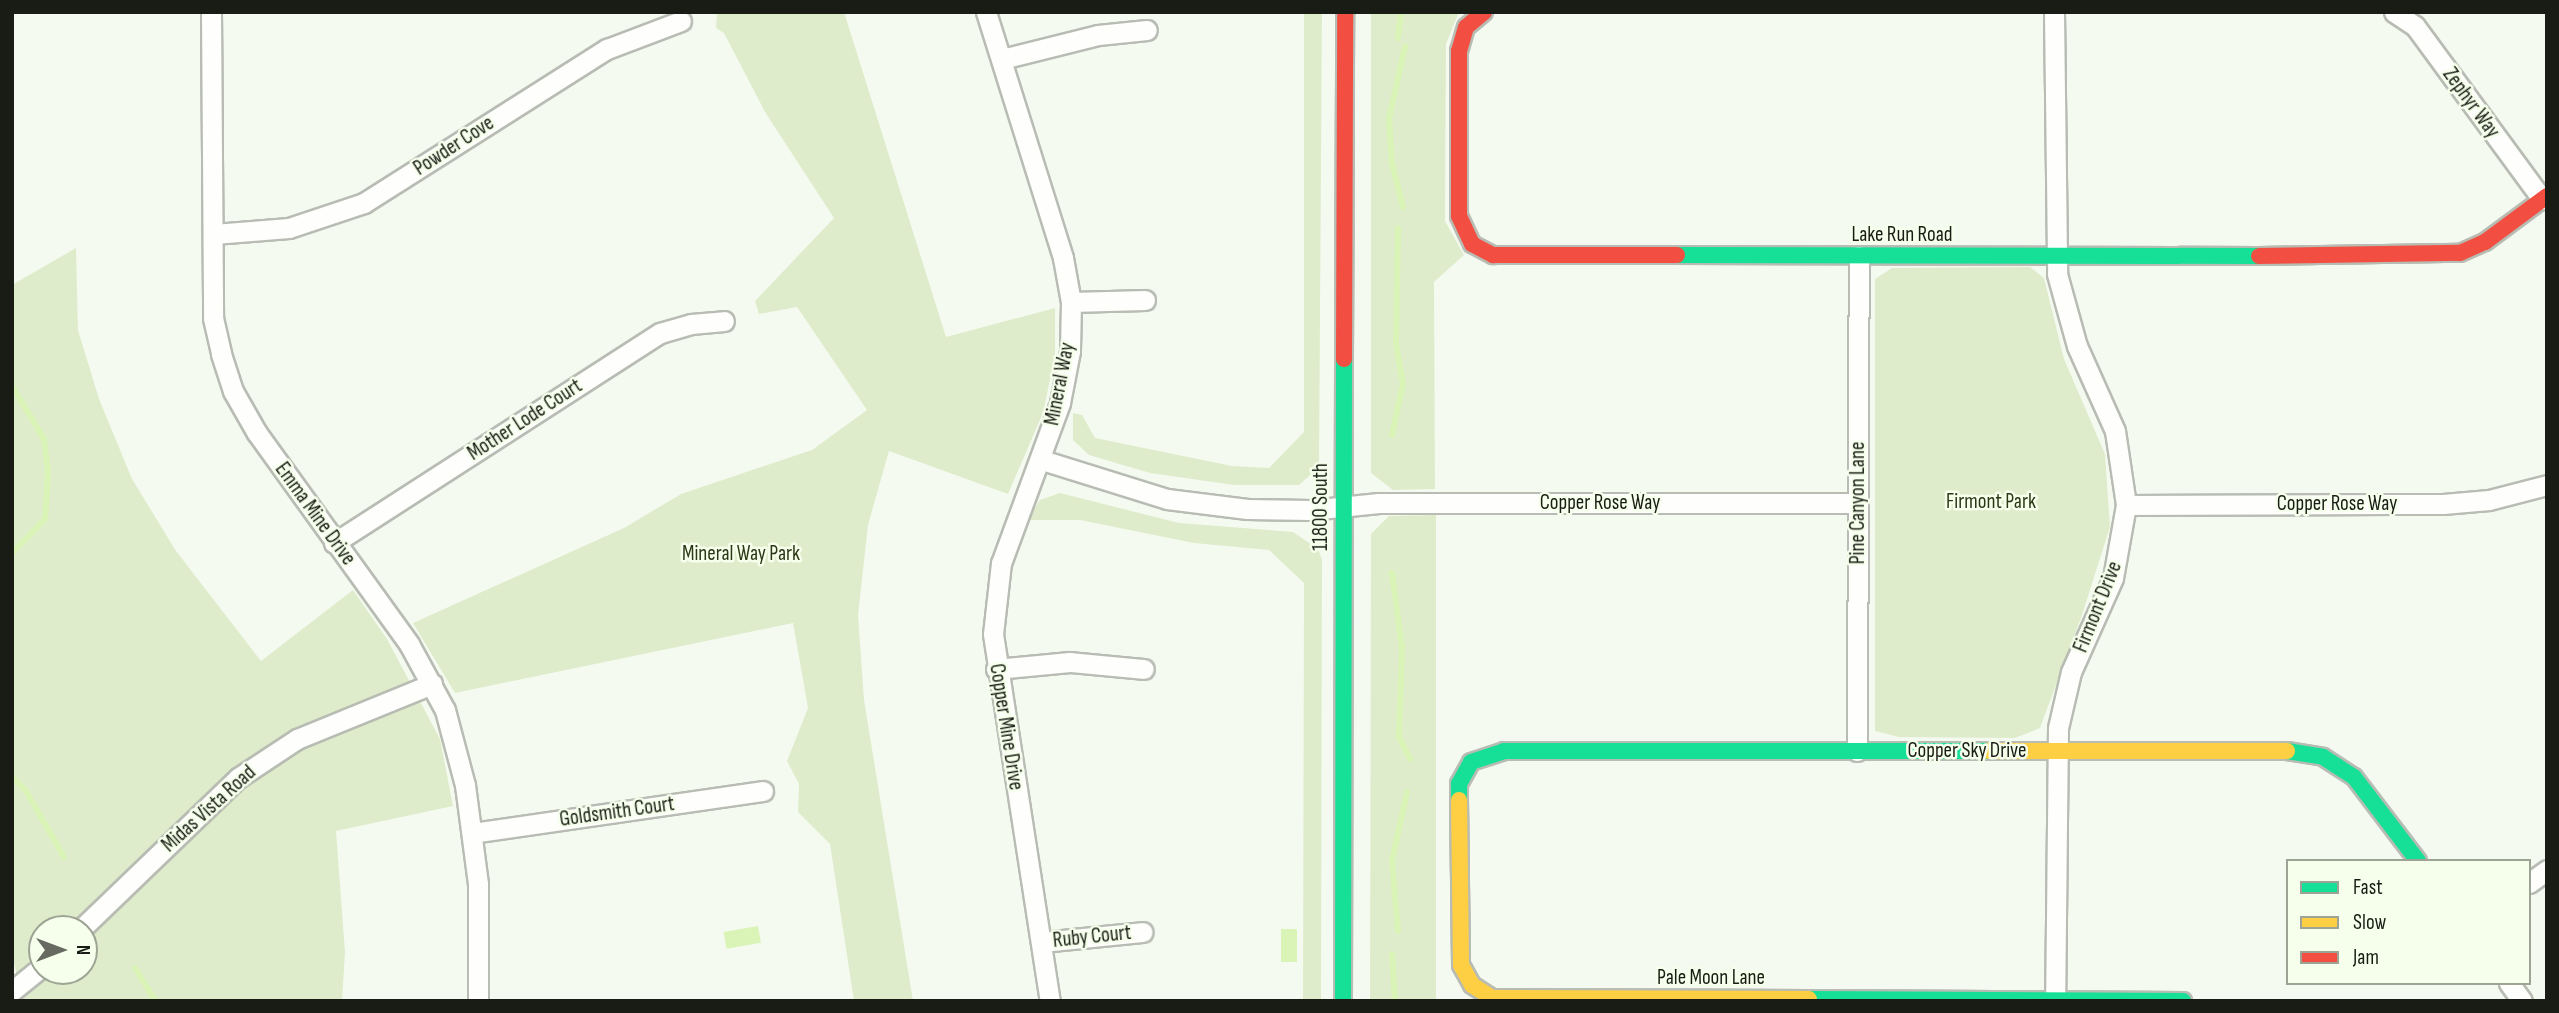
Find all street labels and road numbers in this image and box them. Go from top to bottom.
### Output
street label: Zephyr Way [2437,63,2505,143]
street label: Powder Cove [409,111,499,181]
street label: Lake Run Road [1851,222,1953,248]
street label: Mineral Way [1040,340,1080,428]
street label: Mother Lode Court [463,374,587,466]
street label: Pine Canyon Lane [1845,442,1871,564]
street label: Emma Mine Drive [269,458,361,570]
street label: 11800 South [1308,463,1334,551]
street label: Copper Rose Way [1540,490,1660,516]
street label: Copper Rose Way [2277,491,2397,517]
street label: Firmont Drive [2068,558,2128,656]
street label: Copper Mine Drive [984,662,1028,792]
street label: Copper Sky Drive [1907,738,2027,764]
street label: Midas Vista Road [157,760,261,858]
street label: Goldsmith Court [558,791,676,833]
street label: Ruby Court [1052,920,1132,954]
street label: Pale Moon Lane [1657,965,1765,991]

